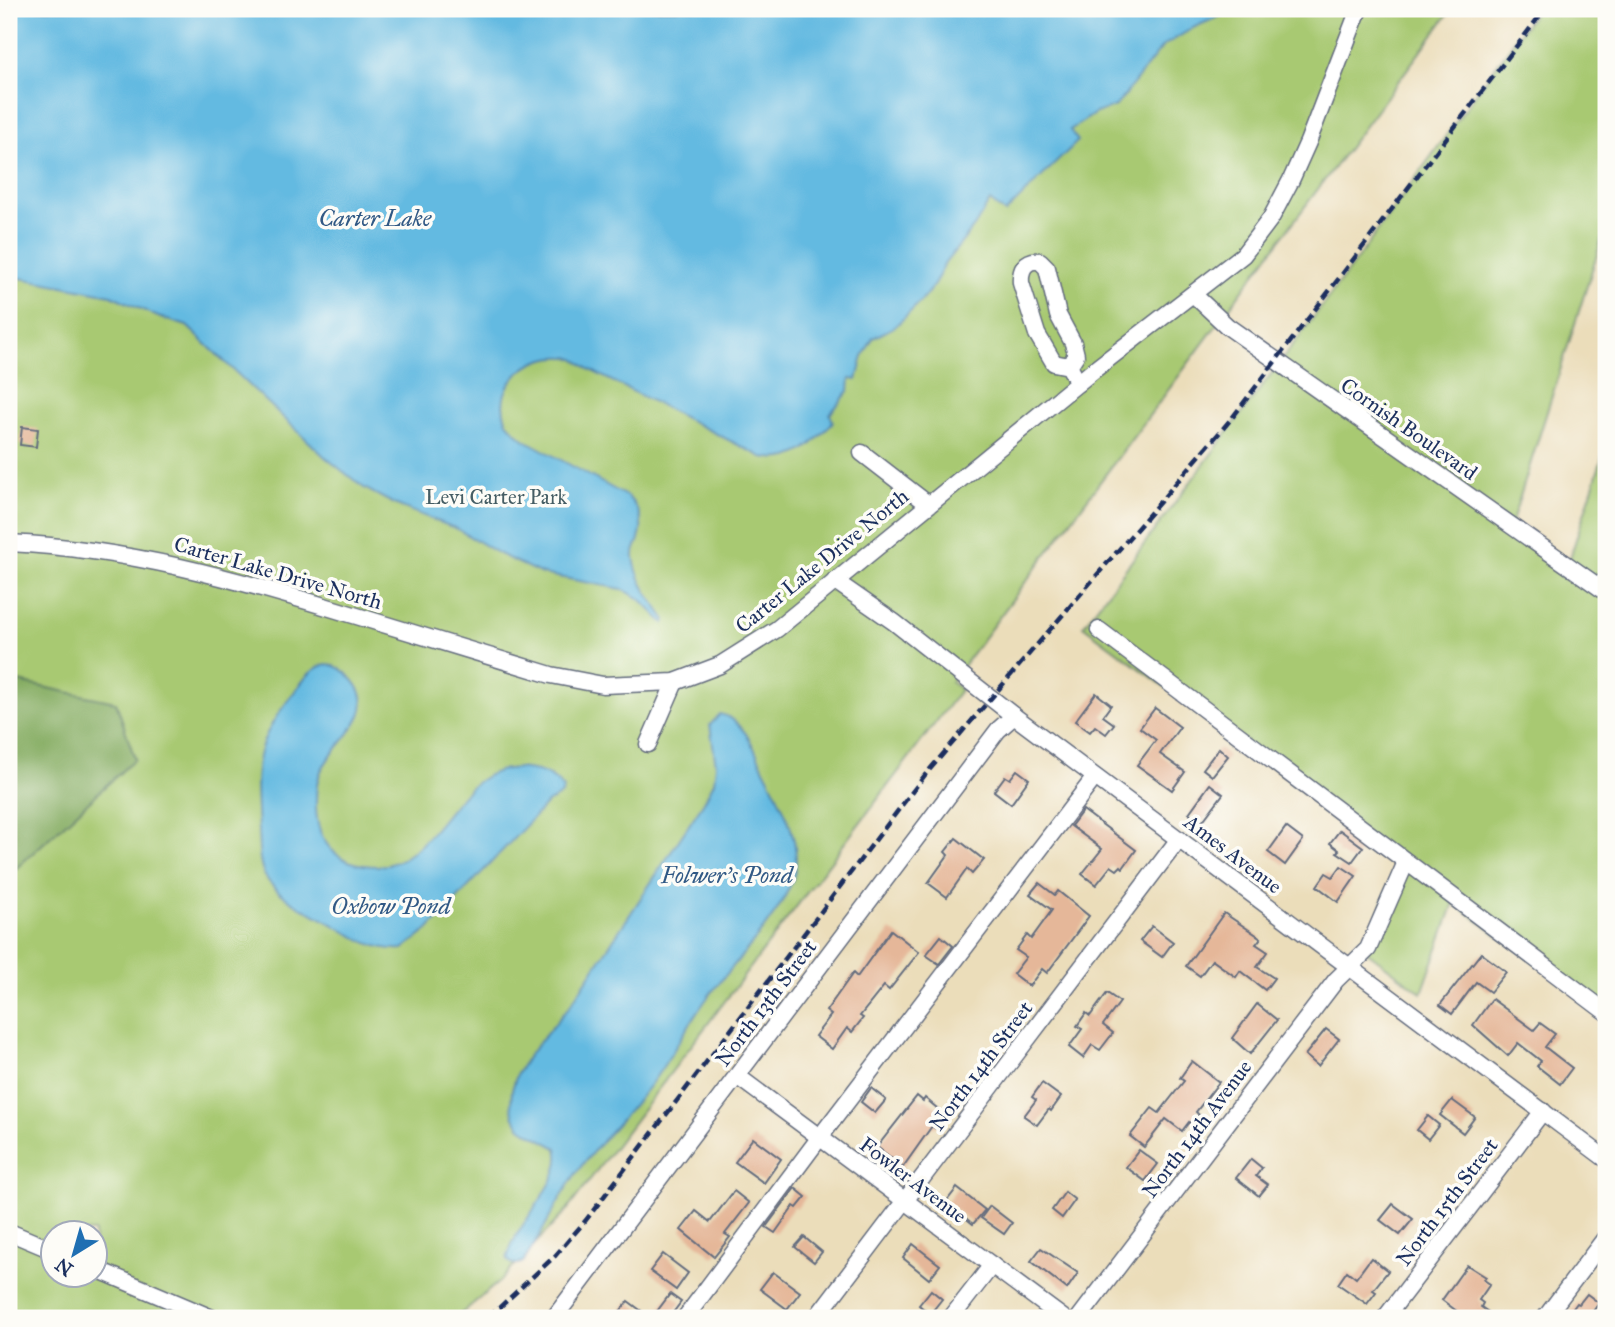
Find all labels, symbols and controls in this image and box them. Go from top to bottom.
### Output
water label: Carter Lake [319,204,432,232]
street label: Cornish Boulevard [1336,372,1483,486]
street label: Carter Lake Drive North [730,483,914,639]
park label: Levi Carter Park [425,484,567,510]
street label: Carter Lake Drive North [171,531,385,615]
street label: Ames Avenue [1178,808,1287,899]
water label: Folwer's Pond [660,861,795,889]
water label: Oxbow Pond [331,892,453,920]
street label: North 13th Street [710,934,822,1072]
street label: North 14th Street [924,996,1038,1136]
street label: North 14th Avenue [1137,1055,1258,1203]
street label: Fowler Avenue [854,1131,972,1229]
street label: North 15th Street [1390,1133,1504,1271]
north arrow [38,1218,108,1288]
text: N [51,1253,77,1281]

